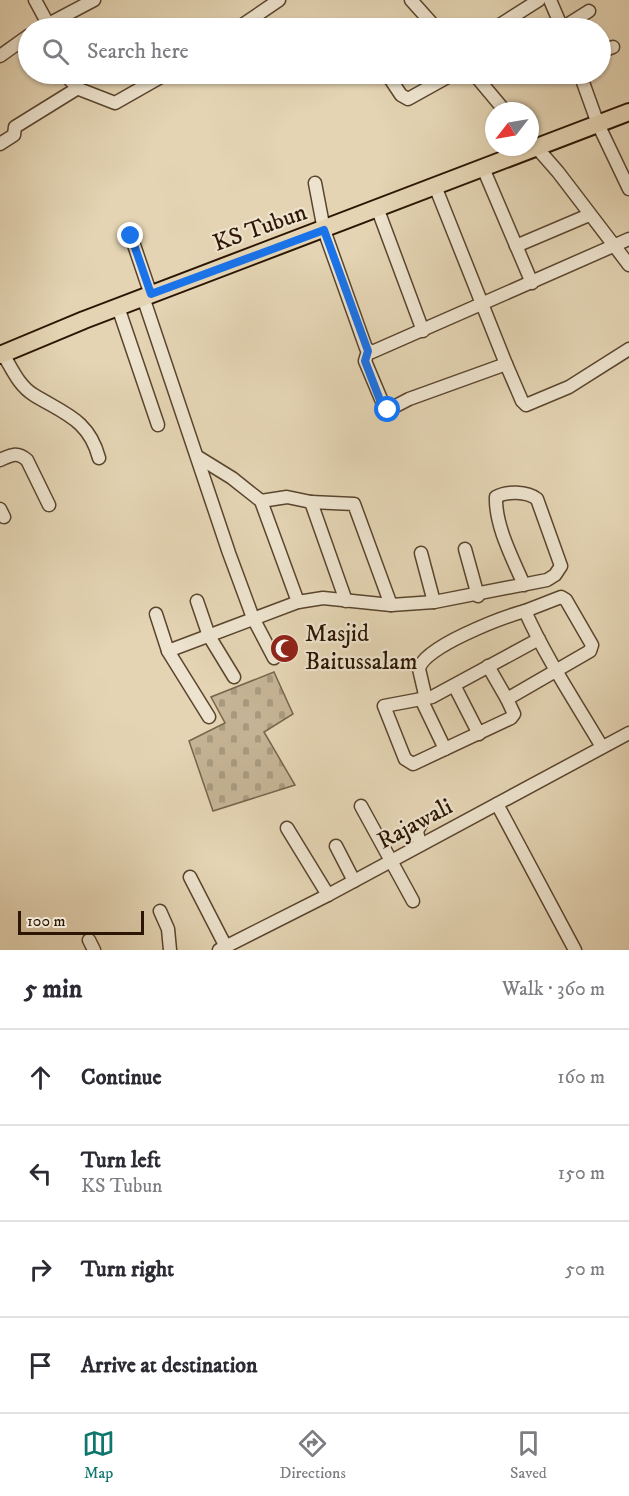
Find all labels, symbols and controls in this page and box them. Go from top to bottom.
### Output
search box [18,18,611,84]
icon: search [39,35,72,68]
text: Search here [87,38,189,65]
north arrow [485,102,539,156]
street label: KS Tubun [209,197,312,259]
route end [117,222,143,248]
route start [374,396,400,422]
place label: Masjid Baitussalam [305,619,417,677]
mosque icon: Masjid Baitussalam [268,632,300,664]
street label: Rajawali [372,792,458,856]
scale bar [18,908,144,936]
text: 100 m [27,911,66,931]
text: 5 min [24,973,82,1006]
text: Walk · 360 m [502,977,605,1002]
icon: ahead [24,1061,57,1094]
text: Continue [81,1064,162,1091]
text: 160 m [557,1065,605,1090]
text: Turn left [81,1147,161,1174]
icon: left [24,1157,57,1190]
text: 150 m [558,1161,605,1186]
text: KS Tubun [81,1174,162,1199]
icon: right [24,1253,57,1286]
text: Turn right [81,1256,174,1283]
text: 50 m [565,1257,605,1282]
icon: arrive [24,1349,57,1382]
text: Arrive at destination [81,1352,258,1379]
tab: Map [82,1427,115,1483]
tab: Directions [279,1427,346,1483]
tab: Saved [510,1427,547,1483]

